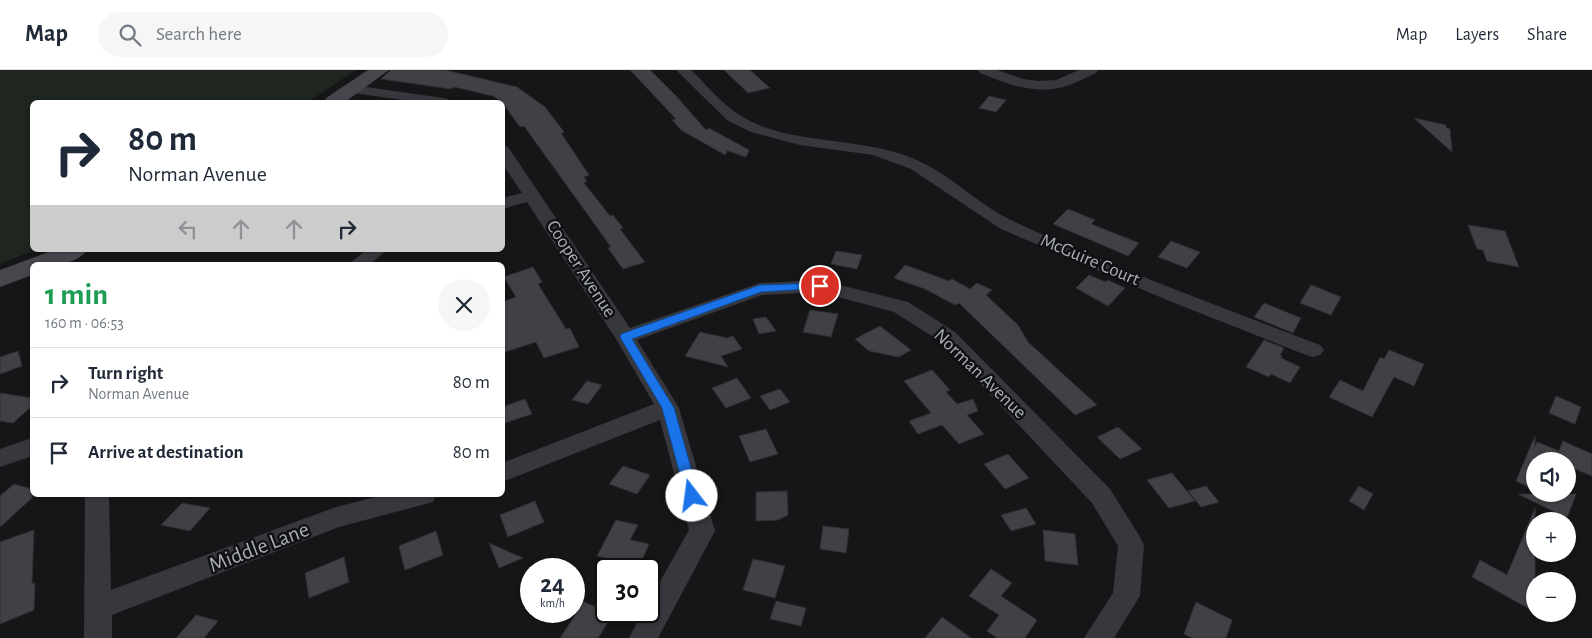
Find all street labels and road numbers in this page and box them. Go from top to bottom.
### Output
street label: Cooper Avenue [543,217,619,321]
street label: McGuire Court [1038,231,1142,289]
street label: Norman Avenue [930,325,1030,423]
street label: Middle Lane [206,518,312,576]

